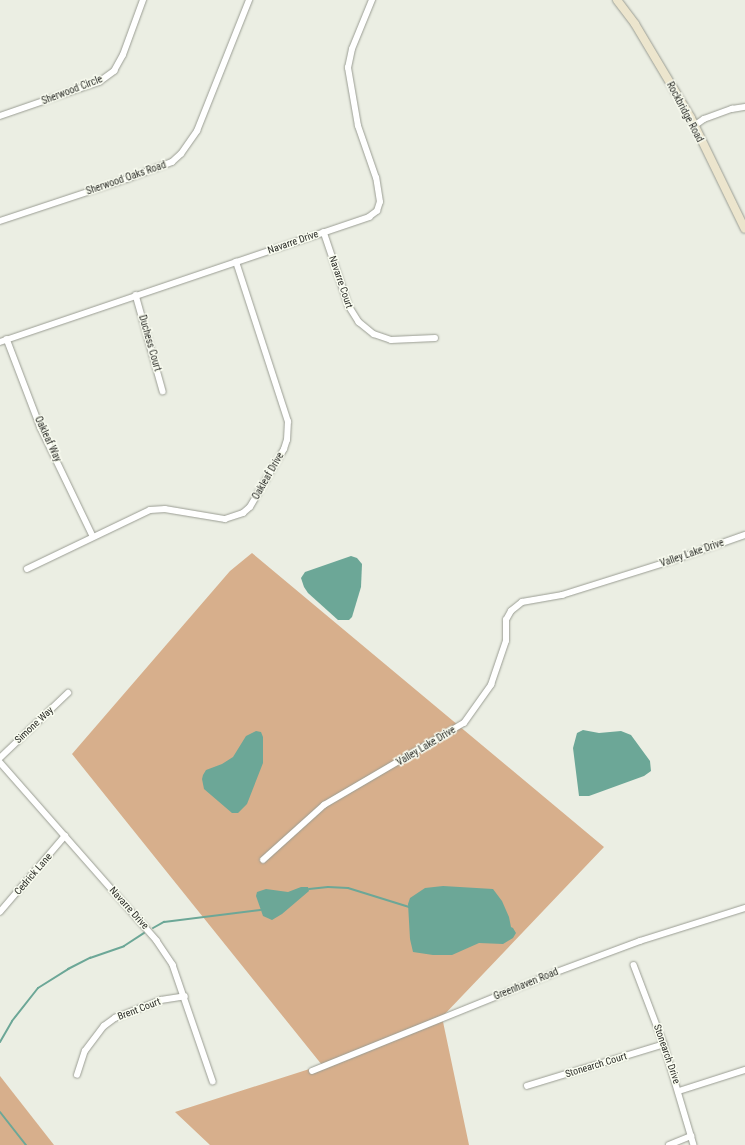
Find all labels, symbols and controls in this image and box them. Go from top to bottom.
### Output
street label: Sherwood Circle [40,73,104,107]
street label: Rockbridge Road [664,80,706,144]
street label: Sherwood Oaks Road [84,159,168,197]
street label: Navarre Drive [266,228,320,256]
street label: Navarre Court [326,254,356,310]
street label: Duchess Court [136,314,164,372]
street label: Oakleaf Way [32,414,64,464]
street label: Oakleaf Drive [250,450,286,502]
street label: Valley Lake Drive [658,536,726,570]
street label: Simone Way [12,704,56,746]
street label: Valley Lake Drive [394,724,458,768]
street label: Cedrick Lane [12,851,54,897]
street label: Navarre Drive [107,884,151,932]
street label: Greenhaven Road [492,966,560,1002]
street label: Brent Court [116,995,162,1023]
street label: Stonearch Drive [651,1023,683,1085]
street label: Stonearch Court [564,1050,628,1080]

